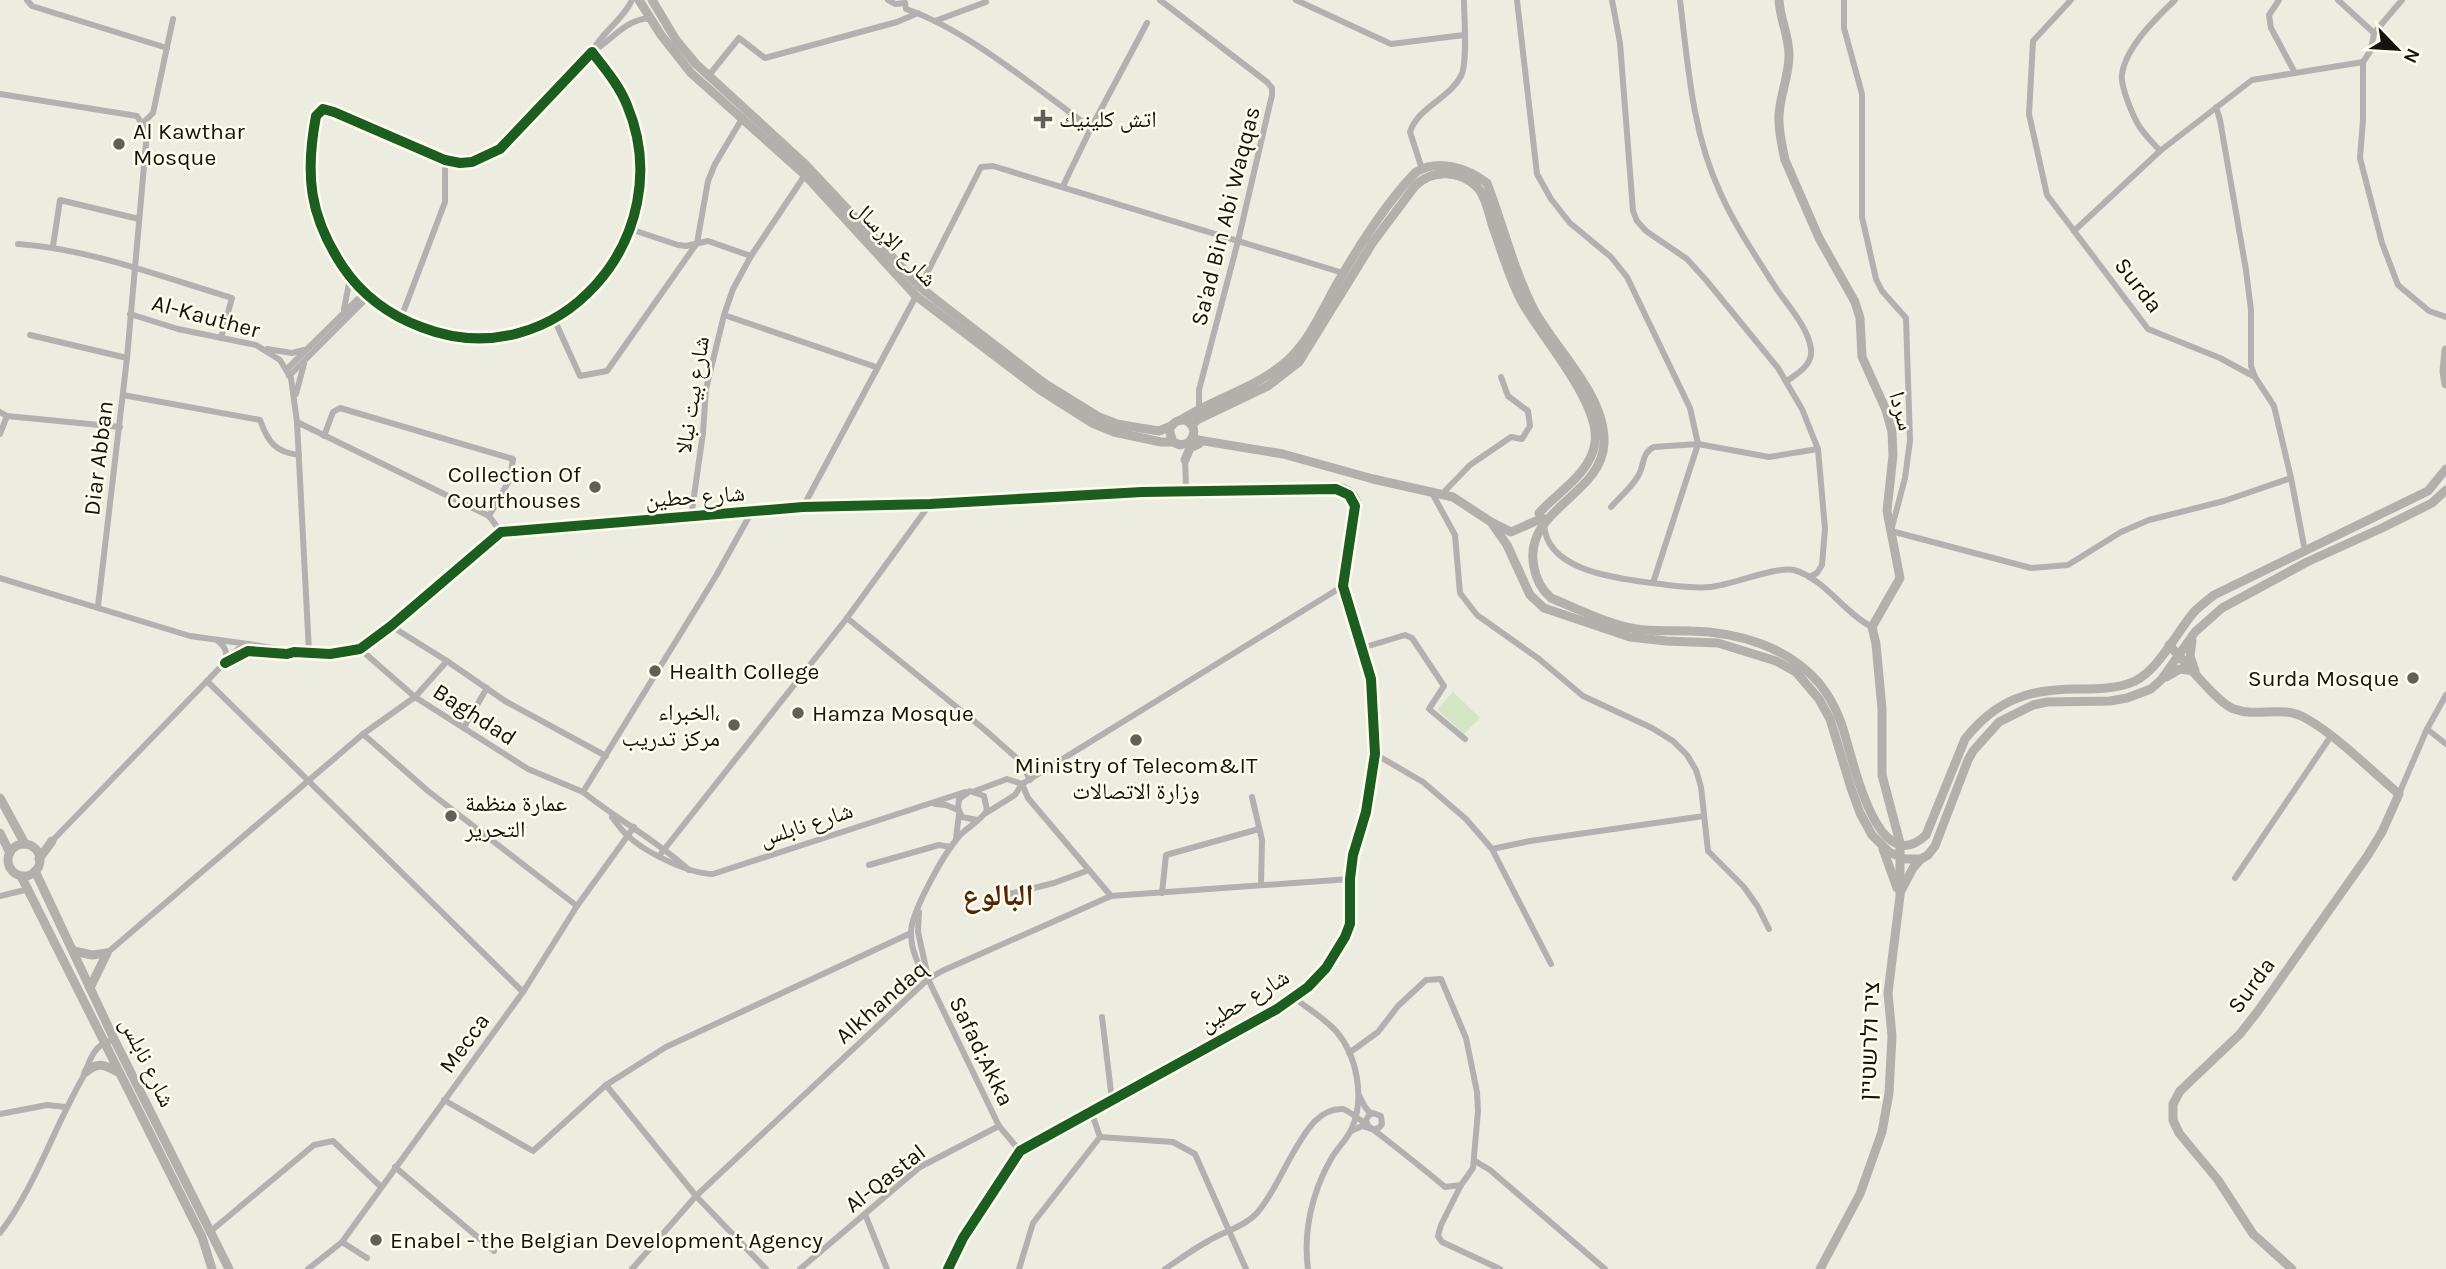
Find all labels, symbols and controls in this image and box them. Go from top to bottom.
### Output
north arrow [2362,14,2432,84]
text: N [2399,45,2424,67]
street label: Sa'ad Bin Abi Waqqas [1185,104,1266,329]
place label: اتش كلينيك [1059,106,1157,133]
marker: اتش كلينيك [1033,109,1053,129]
place label: Al Kawthar Mosque [133,118,246,171]
marker: Al Kawthar Mosque [111,136,127,152]
street label: شارع الإرسال [846,194,943,293]
street label: Surda [2109,252,2168,318]
street label: Al-Kauther [149,289,264,344]
street label: شارع بيت نبالا [670,334,716,456]
street label: سردا [1883,388,1920,434]
street label: Diar Abban [78,399,119,517]
place label: Collection Of Courthouses [447,461,581,514]
marker: Collection Of Courthouses [587,479,603,495]
street label: شارع حطين [644,480,746,514]
place label: Health College [669,658,819,685]
marker: Health College [647,663,663,679]
place label: Surda Mosque [2248,665,2399,692]
marker: Surda Mosque [2405,670,2421,686]
street label: Baghdad [428,678,521,751]
place label: الخبراء، مركز تدريب [622,699,720,752]
place label: Hamza Mosque [812,700,974,727]
marker: Hamza Mosque [790,705,806,721]
marker: الخبراء، مركز تدريب [726,717,742,733]
marker: Ministry of Telecom&IT وزارة الاتصالات [1128,732,1144,748]
place label: Ministry of Telecom&IT وزارة الاتصالات [1015,752,1258,805]
place label: عمارة منظمة التحرير [464,790,568,843]
street label: شارع نابلس [756,797,857,853]
marker: عمارة منظمة التحرير [443,808,459,824]
district label: البالوع [962,877,1034,914]
street label: Surda [2222,952,2281,1018]
street label: Alkhandaq [830,955,933,1050]
street label: شارع حطين [1194,963,1295,1039]
street label: ציר ולרשטיין [1854,981,1885,1101]
street label: Safad;Akka [943,992,1020,1110]
street label: Mecca [434,1008,495,1079]
street label: شارع نابلس [113,1013,181,1112]
street label: Al-Qastal [840,1138,931,1218]
place label: Enabel - the Belgian Development Agency [390,1227,823,1254]
marker: Enabel - the Belgian Development Agency [368,1232,384,1248]

